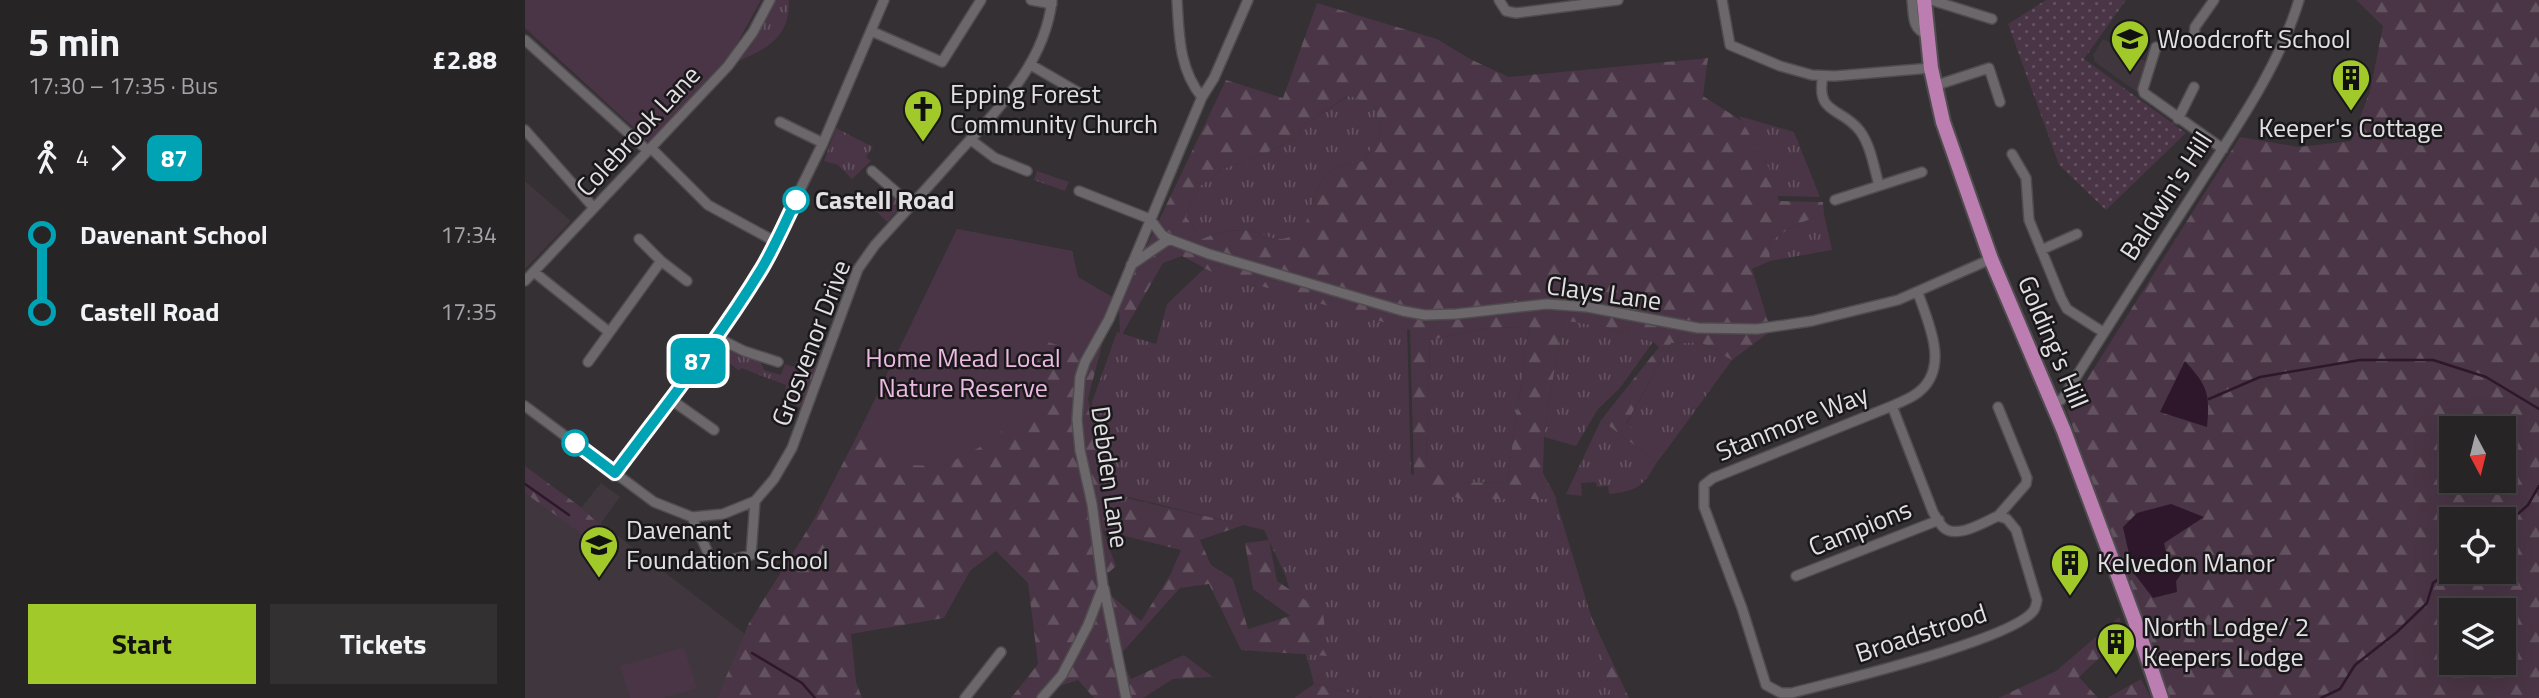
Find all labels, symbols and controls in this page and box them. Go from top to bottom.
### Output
text: 5 min [28,13,120,71]
school or university icon: Woodcroft School [2109,18,2151,73]
place label: Woodcroft School [2157,19,2351,58]
text: £2.88 [432,40,497,79]
street label: Colebrook Lane [566,56,709,205]
building icon: Keeper's Cottage [2330,57,2372,112]
text: 17:30 – 17:35 · Bus [28,68,218,103]
place label: Epping Forest Community Church [950,74,1158,143]
church icon: Epping Forest Community Church [902,88,944,143]
place label: Keeper's Cottage [2259,108,2443,147]
street label: Baldwin's Hill [2109,124,2222,268]
icon: walk [28,139,66,177]
icon: forward [99,139,137,177]
text: 4 [76,140,89,175]
text: 87 [161,140,188,176]
place label: Castell Road [815,180,954,219]
marker: Castell Road [783,187,809,213]
text: Davenant School [80,215,268,254]
text: 17:34 [440,217,497,252]
street label: Grosvenor Drive [761,254,860,432]
street label: Clays Lane [1544,265,1664,320]
street label: Golding's Hill [2008,269,2099,414]
text: Castell Road [80,292,219,331]
text: 17:35 [440,294,497,329]
line badge: 87 [667,338,729,384]
park label: Home Mead Local Nature Reserve [865,338,1061,407]
text: 87 [685,343,711,379]
street label: Stanmore Way [1710,374,1874,471]
street label: Debden Lane [1081,404,1140,550]
north arrow [2439,416,2517,494]
map controls [2439,416,2516,675]
unlabelled marker [562,430,588,456]
street label: Campions [1802,489,1917,566]
button: locate [2439,507,2516,584]
place label: Davenant Foundation School [626,510,829,579]
school or university icon: Davenant Foundation School [578,524,620,579]
building icon: Kelvedon Manor [2049,542,2091,597]
place label: Kelvedon Manor [2097,543,2275,582]
street label: Broadstrood [1850,593,1992,672]
button: layers [2439,598,2516,675]
button: Start [28,604,256,684]
button: Tickets [270,604,497,684]
place label: North Lodge/ 2 Keepers Lodge [2143,607,2309,676]
building icon: North Lodge/ 2 Keepers Lodge [2095,621,2137,676]

